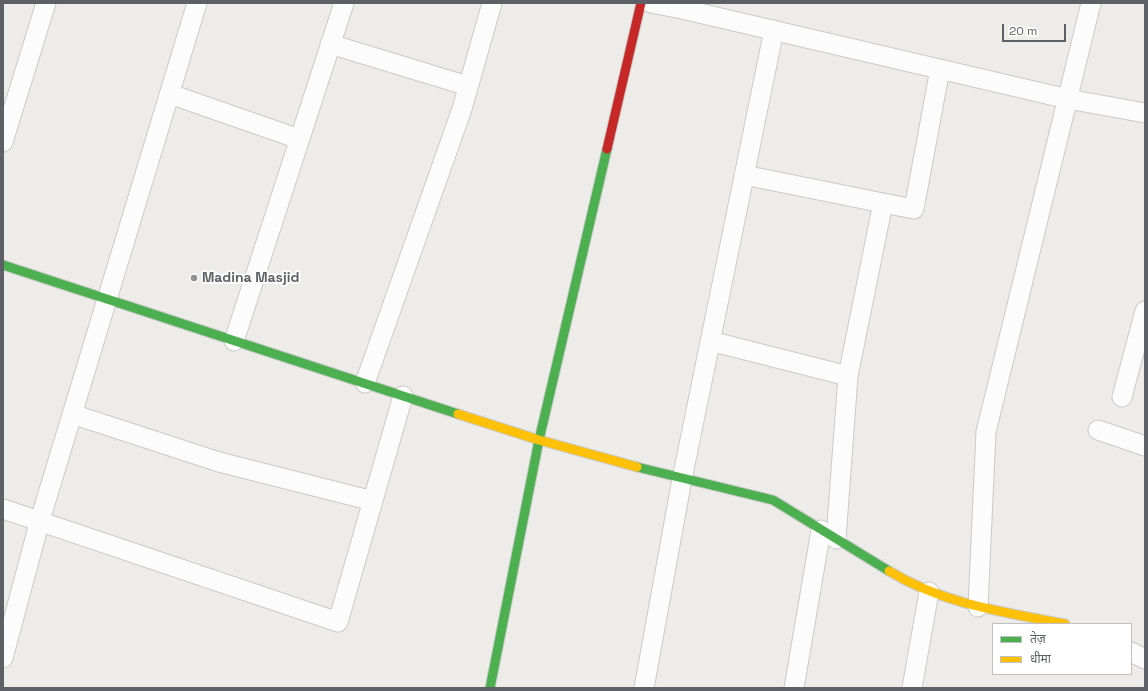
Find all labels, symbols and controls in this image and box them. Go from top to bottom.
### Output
scale bar [1004,16,1068,42]
text: 20 m [1009,23,1037,39]
place label: Madina Masjid [202,270,299,286]
marker: Madina Masjid [189,273,199,283]
legend [992,623,1132,675]
text: तेज़ [1030,631,1046,647]
text: धीमा [1030,651,1051,667]

